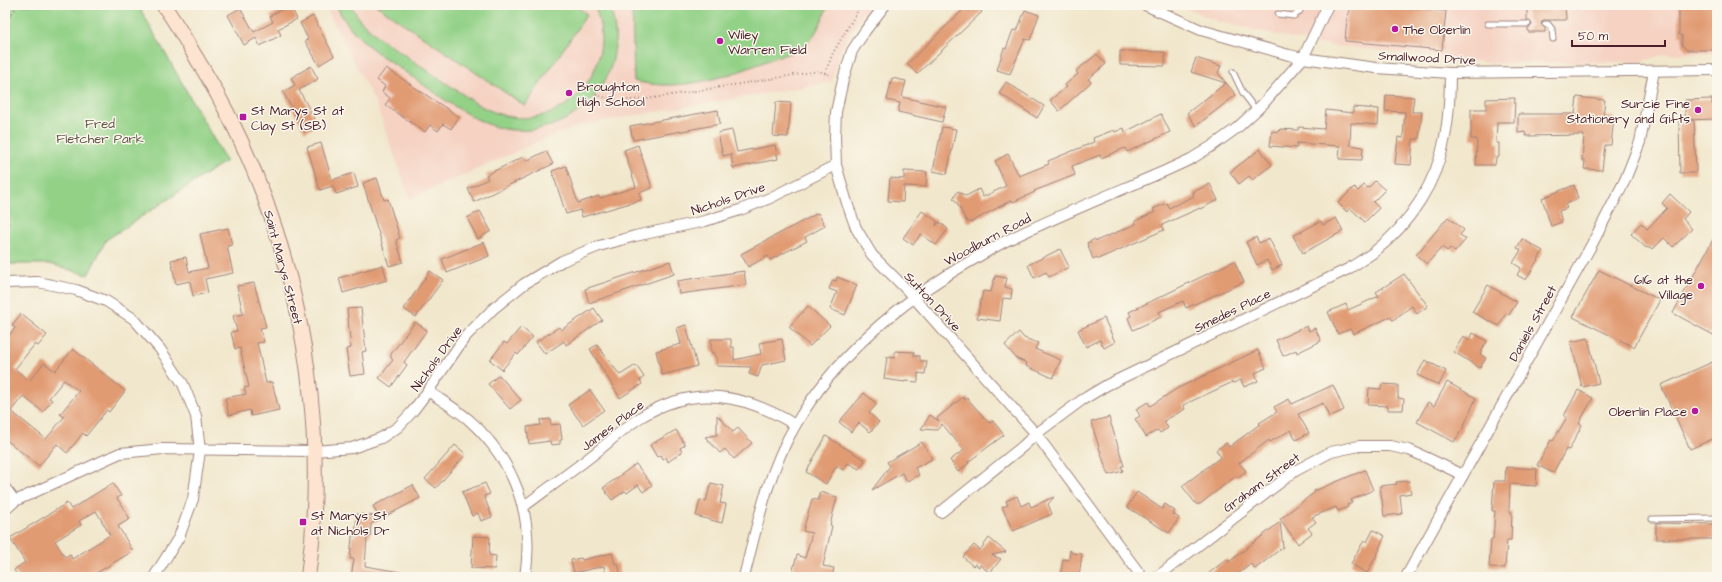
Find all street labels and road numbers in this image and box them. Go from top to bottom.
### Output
street label: Smallwood Drive [1378,46,1476,70]
street label: Nichols Drive [689,178,768,220]
street label: Saint Marys Street [258,208,307,327]
street label: Woodburn Road [941,209,1034,270]
street label: Sutton Drive [900,268,965,336]
street label: Daniels Street [1505,282,1562,365]
street label: Smedes Place [1191,285,1274,337]
street label: Nichols Drive [407,322,467,395]
street label: James Place [577,396,648,455]
street label: Graham Street [1219,448,1304,517]

